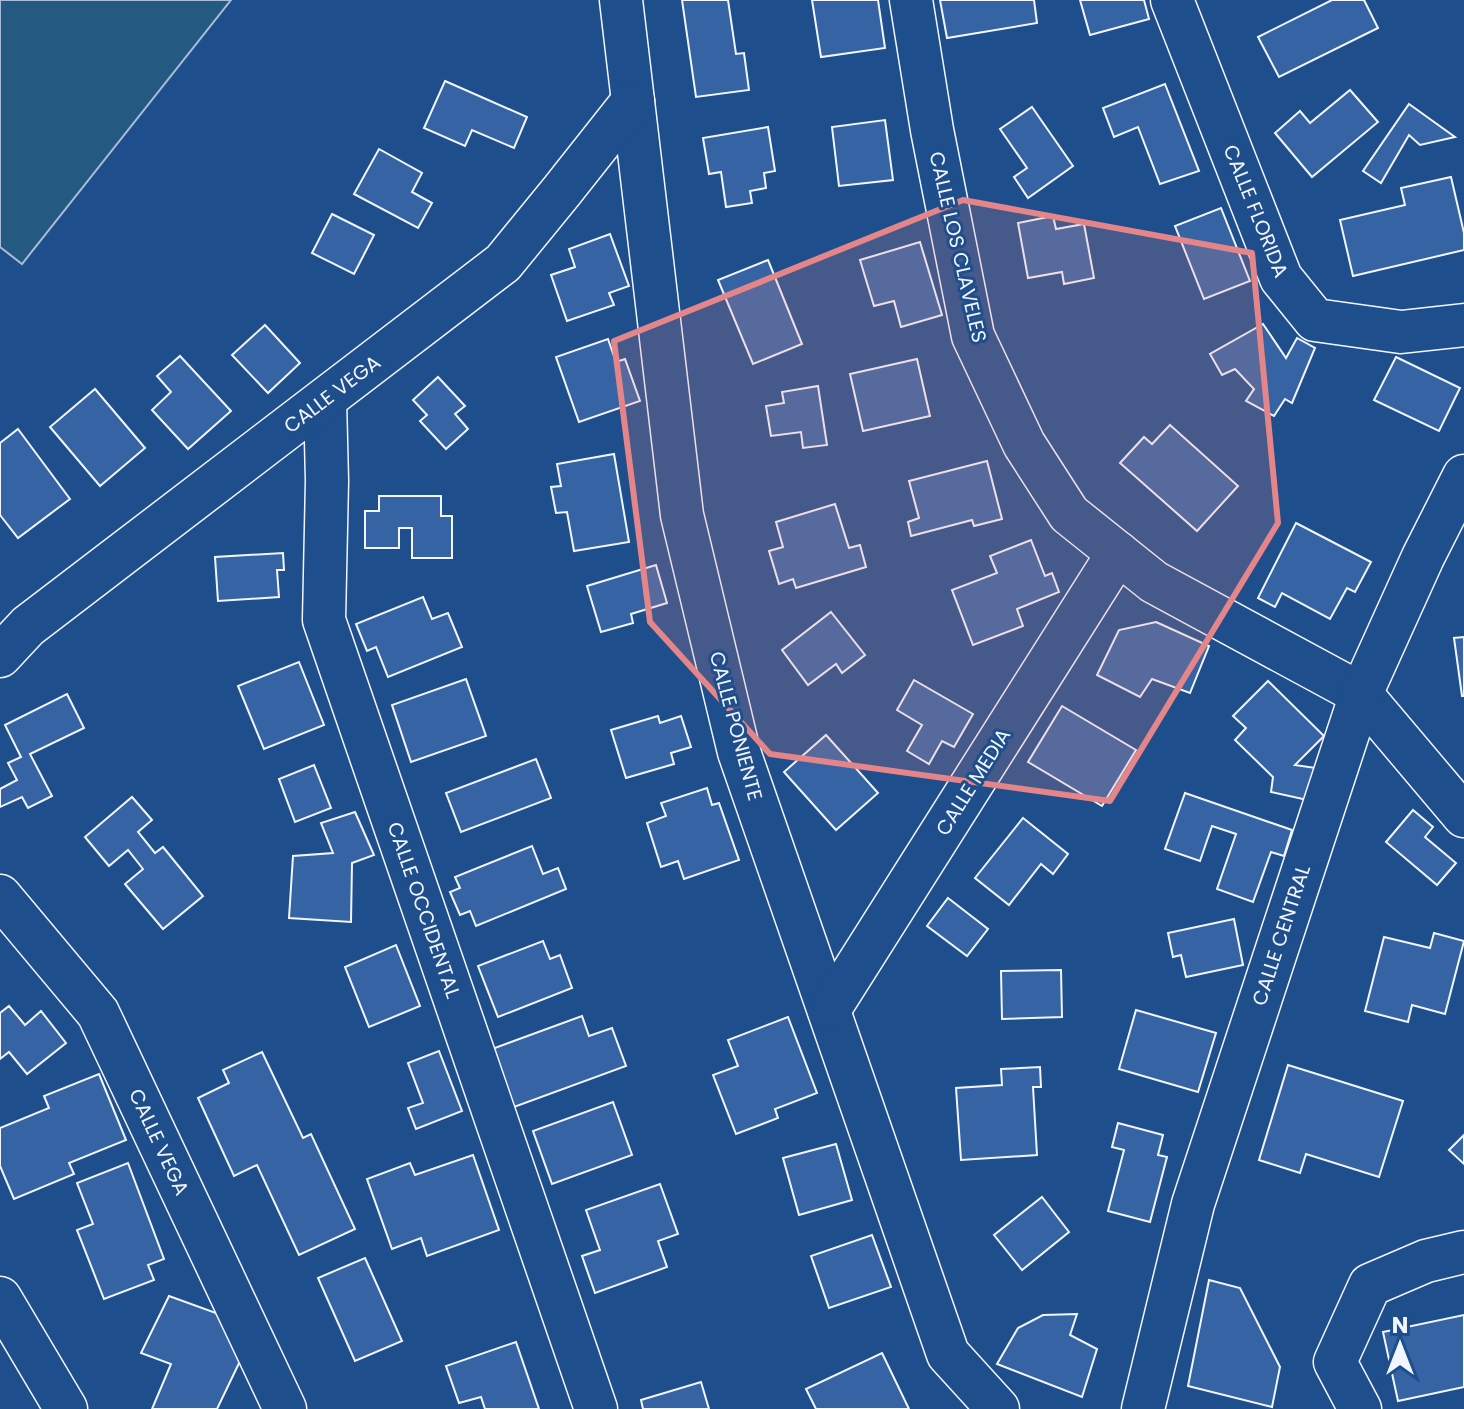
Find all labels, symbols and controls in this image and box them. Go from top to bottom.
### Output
street label: CALLE FLORIDA [1217,140,1295,282]
street label: CALLE LOS CLAVELES [922,149,994,345]
street label: CALLE VEGA [278,348,386,440]
street label: CALLE PONIENTE [703,648,769,804]
street label: CALLE MEDIA [929,723,1017,841]
street label: CALLE OCCIDENTAL [381,818,467,1002]
street label: CALLE CENTRAL [1245,861,1317,1009]
street label: CALLE VEGA [122,1084,196,1200]
north arrow [1360,1305,1440,1385]
text: N [1392,1310,1408,1341]

